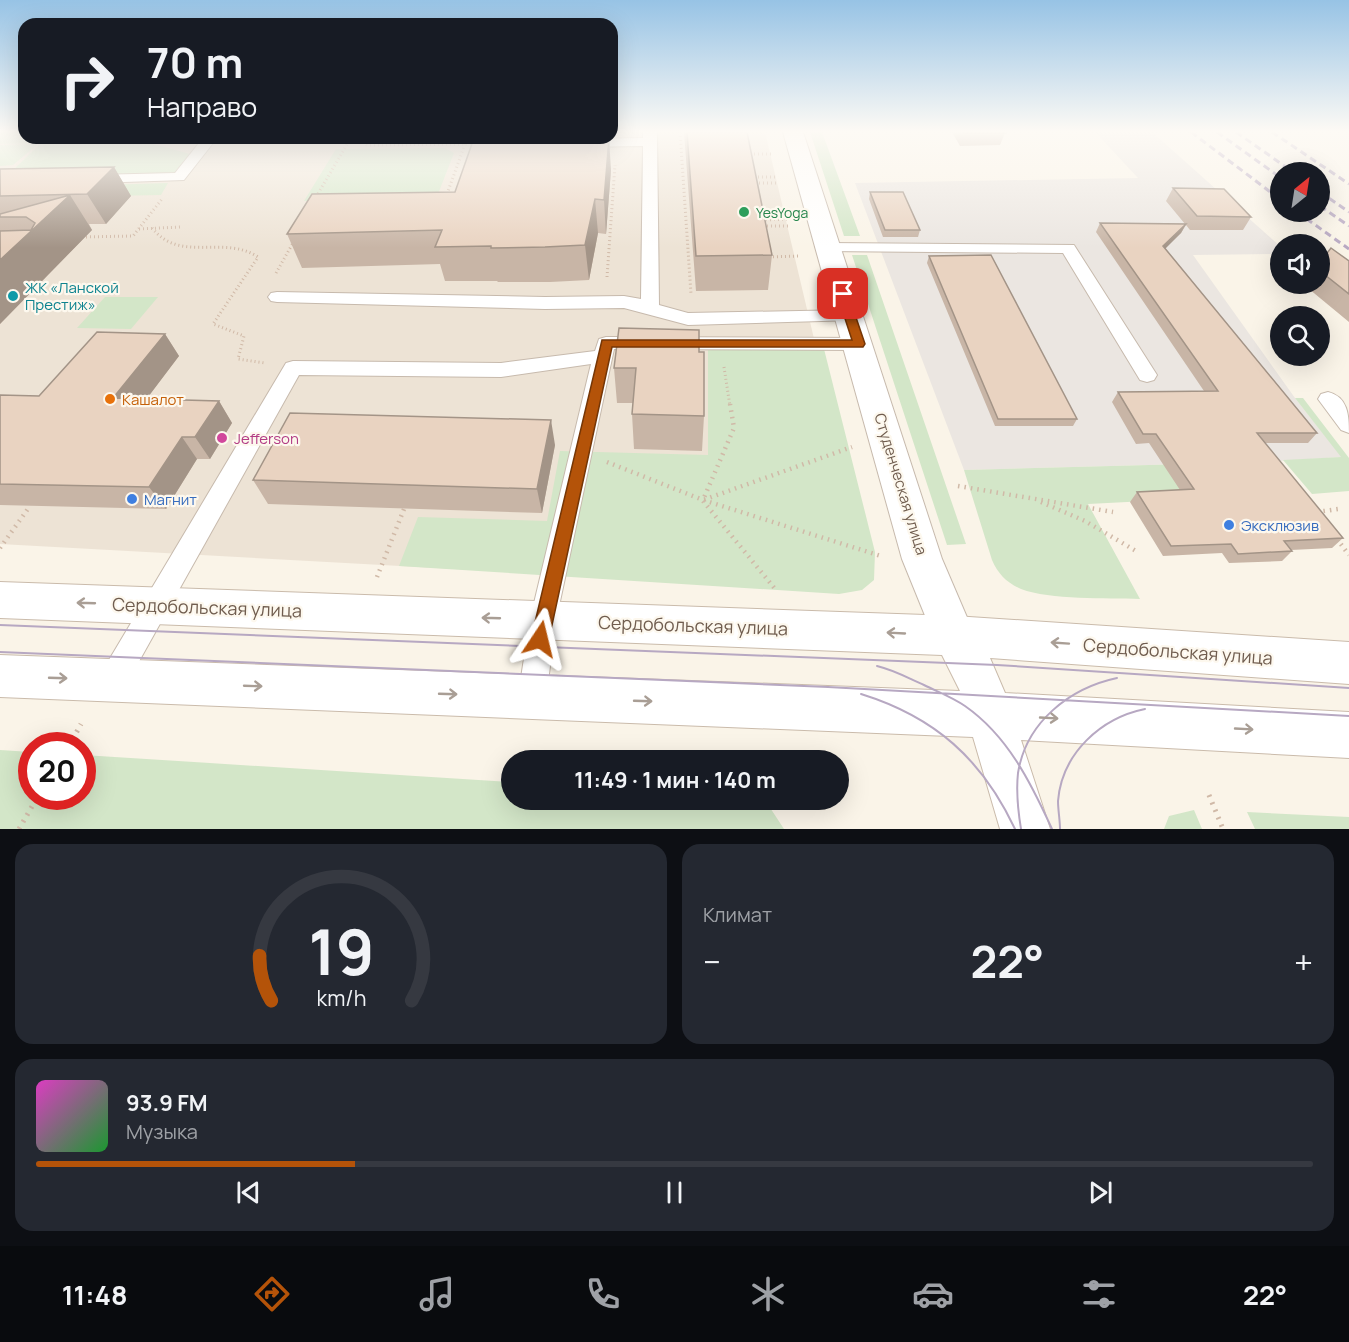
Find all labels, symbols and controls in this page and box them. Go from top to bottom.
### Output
text: 70 m [147,33,243,91]
icon: right [48,42,126,120]
text: Направо [147,88,257,125]
north arrow [1270,162,1330,222]
map controls [1270,162,1330,366]
place label: YesYoga [756,203,808,222]
marker: YesYoga [737,205,751,219]
button: sound [1270,234,1330,294]
pin [817,268,868,319]
place label: ЖК «Ланской Престиж» [25,277,119,315]
icon: arrive [826,277,859,310]
marker: ЖК «Ланской Престиж» [6,289,20,303]
button: search [1270,306,1330,366]
place label: Кашалот [122,389,184,410]
marker: Кашалот [103,392,117,406]
street label: Студенческая улица [869,411,933,557]
place label: Jefferson [234,428,299,449]
marker: Jefferson [215,431,229,445]
place label: Магнит [144,489,197,510]
marker: Магнит [125,492,139,506]
place label: Эксклюзив [1241,515,1319,536]
marker: Эксклюзив [1222,518,1236,532]
street label: Сердобольская улица [112,592,302,622]
one-way arrow [77,597,97,608]
position arrow [508,607,572,671]
street label: Сердобольская улица [598,610,788,640]
one-way arrow [481,613,501,624]
one-way arrow [886,628,906,639]
street label: Сердобольская улица [1082,632,1274,670]
one-way arrow [1051,637,1071,648]
one-way arrow [48,672,68,684]
one-way arrow [243,680,263,691]
one-way arrow [438,688,458,699]
one-way arrow [632,696,652,707]
one-way arrow [1039,712,1059,723]
one-way arrow [1233,723,1253,734]
speed limit sign: 20 [18,732,96,810]
text: 11:49 · 1 мин · 140 m [574,765,776,795]
text: Климат [703,901,772,928]
text: 19 [308,908,374,994]
text: 22° [970,930,1044,992]
text: − [703,939,721,984]
text: + [1294,939,1313,984]
text: km/h [316,983,366,1012]
text: 93.9 FM [126,1088,208,1118]
text: Музыка [126,1118,198,1145]
icon: previous [232,1176,265,1209]
icon: pause [658,1176,691,1209]
icon: next [1084,1176,1117,1209]
icon: directions [251,1273,293,1315]
icon: music [416,1273,458,1315]
icon: phone [582,1273,624,1315]
icon: climate [747,1273,789,1315]
icon: car [912,1273,954,1315]
icon: filters [1078,1273,1120,1315]
text: 11:48 [62,1276,128,1313]
text: 22° [1243,1276,1287,1313]

